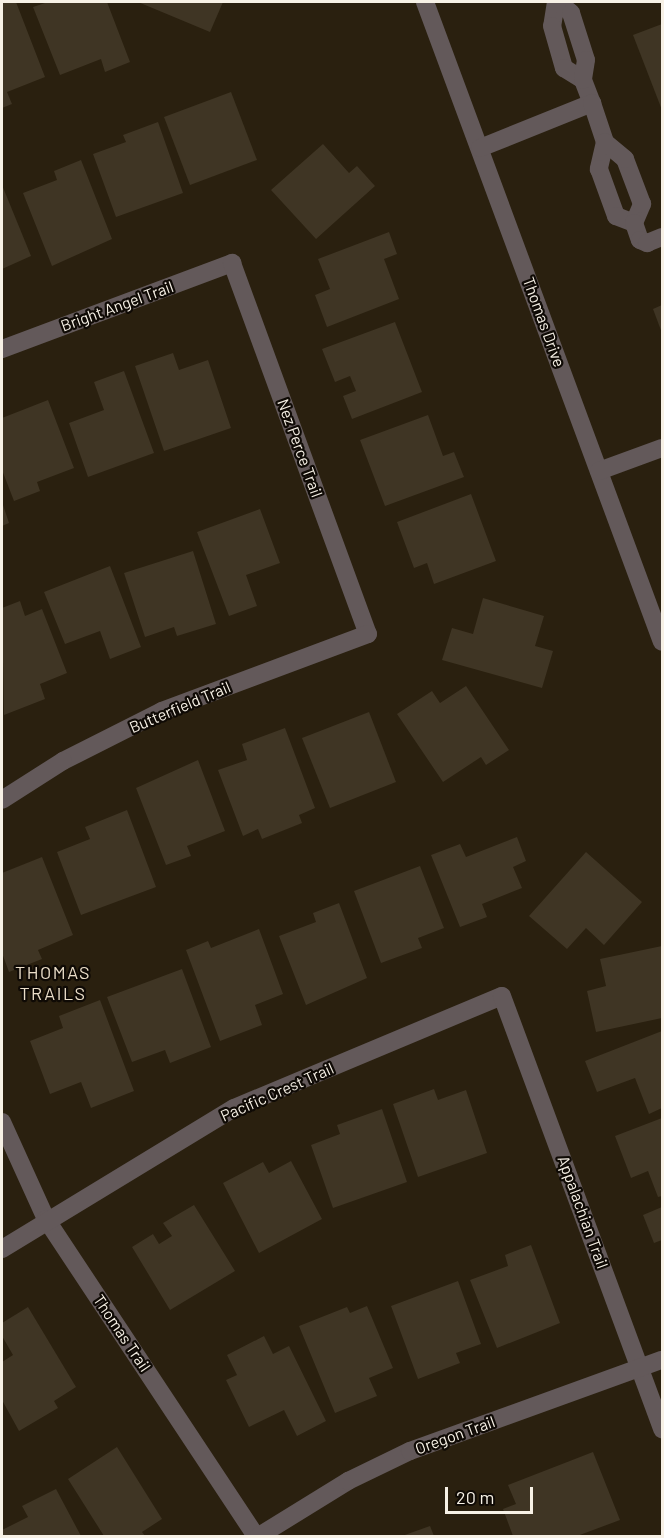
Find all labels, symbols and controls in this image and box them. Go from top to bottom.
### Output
street label: Thomas Drive [519,274,569,370]
street label: Bright Angel Trail [58,277,176,335]
street label: Nez Perce Trail [273,396,327,500]
street label: Butterfield Trail [127,677,233,737]
district label: THOMAS TRAILS [15,962,91,1004]
street label: Pacific Crest Trail [217,1058,337,1126]
street label: Appalachian Trail [554,1153,612,1271]
street label: Thomas Trail [89,1291,155,1375]
street label: Oregon Trail [413,1412,497,1458]
scale bar [448,1475,536,1513]
text: 20 m [456,1486,494,1508]

